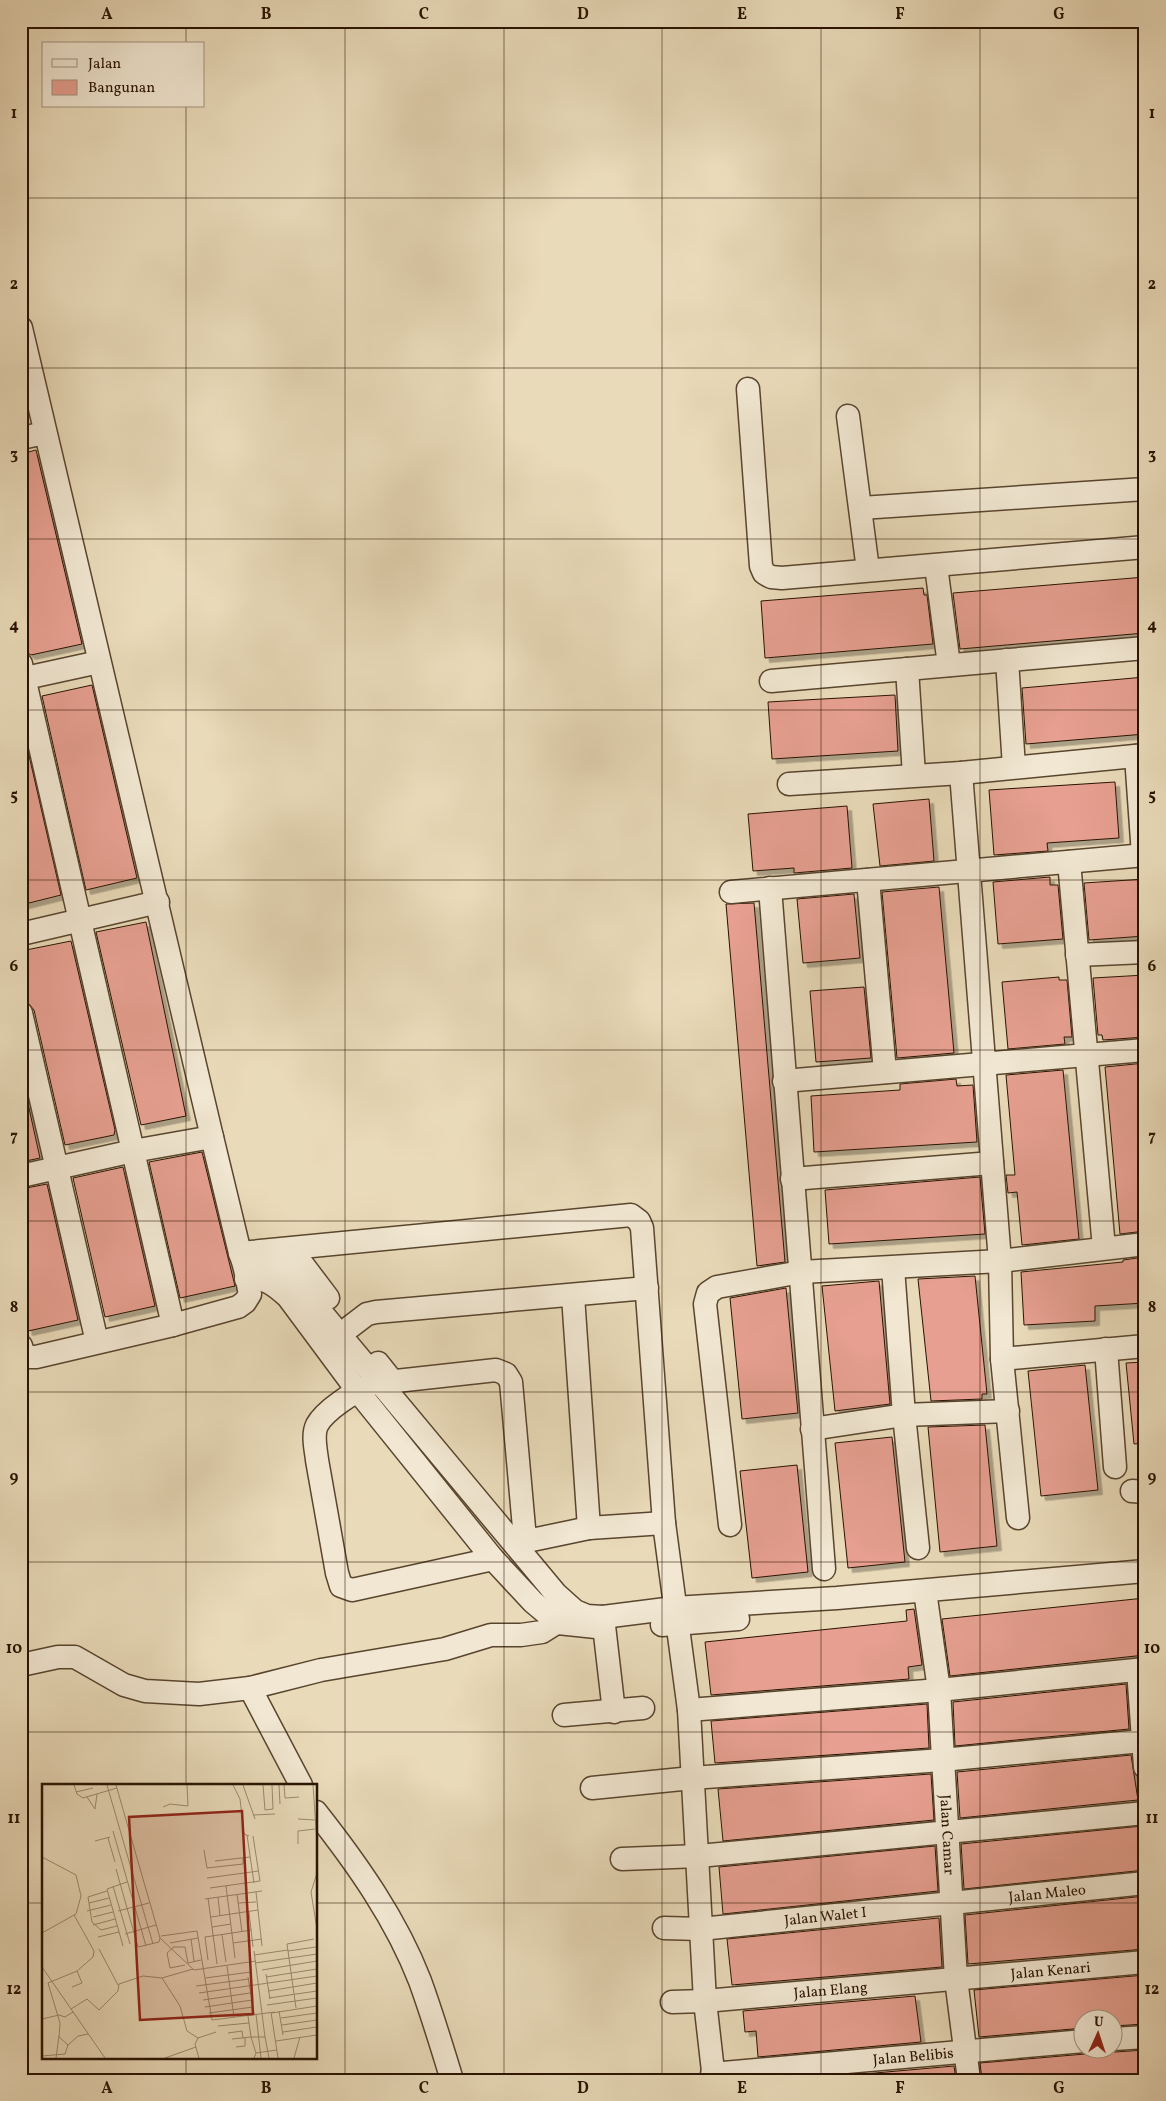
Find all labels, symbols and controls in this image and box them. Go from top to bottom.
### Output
text: A [101,4,113,26]
text: B [261,4,272,26]
text: C [419,4,429,26]
text: D [577,4,589,26]
text: E [737,4,747,26]
text: F [895,4,905,26]
text: G [1053,4,1065,26]
legend [42,42,205,108]
text: Jalan [88,54,121,75]
text: Bangunan [88,78,155,99]
text: 1 [11,103,17,125]
text: 1 [1149,103,1155,125]
text: 2 [10,274,18,296]
text: 2 [1148,274,1156,296]
text: 3 [10,444,18,466]
text: 3 [1148,444,1156,466]
text: 4 [9,615,19,637]
text: 4 [1147,615,1157,637]
text: 5 [10,785,18,807]
text: 5 [1148,785,1156,807]
text: 6 [10,956,19,978]
text: 6 [1148,956,1157,978]
text: 7 [10,1126,18,1148]
text: 7 [1148,1126,1156,1148]
text: 8 [10,1297,18,1319]
text: 8 [1148,1297,1156,1319]
text: 9 [10,1467,19,1489]
text: 9 [1148,1467,1157,1489]
text: 10 [6,1638,22,1660]
text: 10 [1144,1638,1160,1660]
inset map [42,1784,318,2058]
street label: Jalan Camar [933,1794,959,1876]
text: 11 [8,1808,20,1830]
text: 11 [1146,1808,1158,1830]
street label: Jalan Maleo [1008,1880,1087,1909]
street label: Jalan Walet I [783,1903,868,1932]
street label: Jalan Kenari [1010,1958,1092,1986]
street label: Jalan Elang [793,1978,869,2005]
text: 12 [7,1979,21,2001]
text: 12 [1145,1979,1159,2001]
north arrow [1074,2008,1124,2058]
text: U [1093,2013,1104,2032]
street label: Jalan Belibis [872,2044,955,2072]
text: A [101,2078,113,2100]
text: B [261,2078,272,2100]
text: C [419,2078,429,2100]
text: D [577,2078,589,2100]
text: E [737,2078,747,2100]
text: F [895,2078,905,2100]
text: G [1053,2078,1065,2100]

